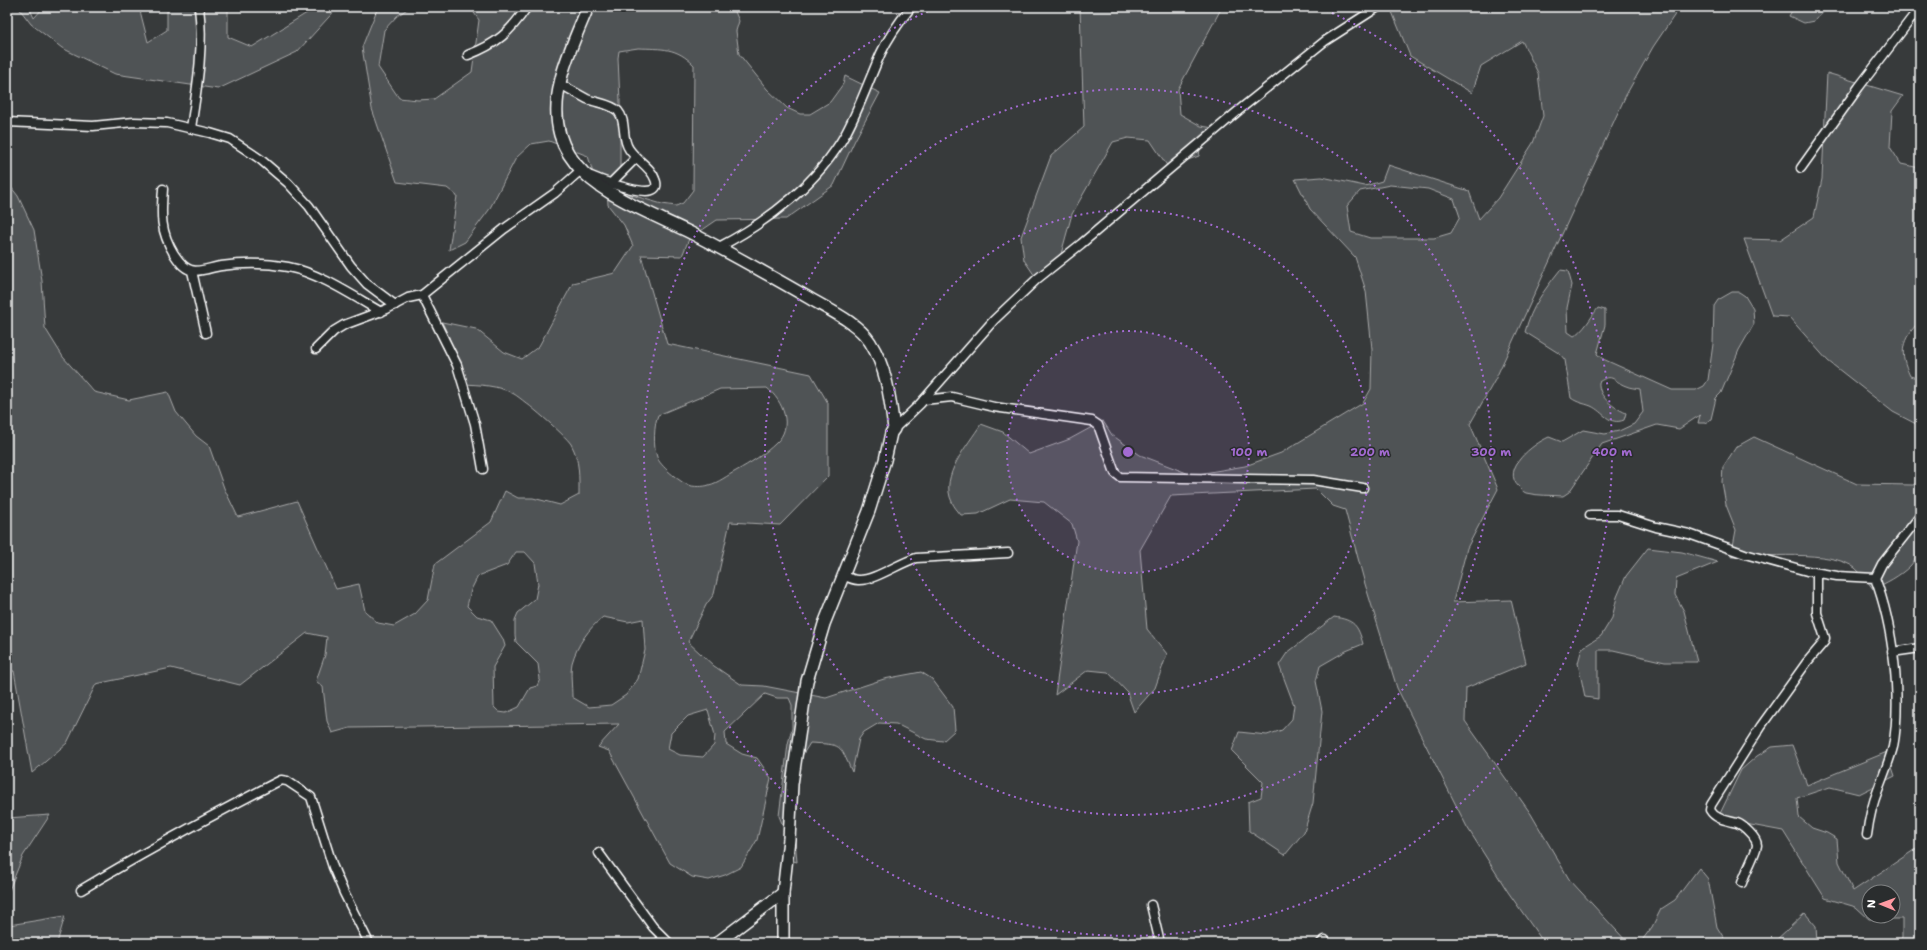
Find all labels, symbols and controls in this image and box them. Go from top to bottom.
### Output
text: 100 m [1231,444,1268,460]
text: 200 m [1350,444,1390,460]
text: 300 m [1471,444,1511,460]
text: 400 m [1592,444,1632,460]
centre of rings [1121,445,1135,459]
north arrow [1861,884,1901,924]
text: N [1864,899,1879,908]

